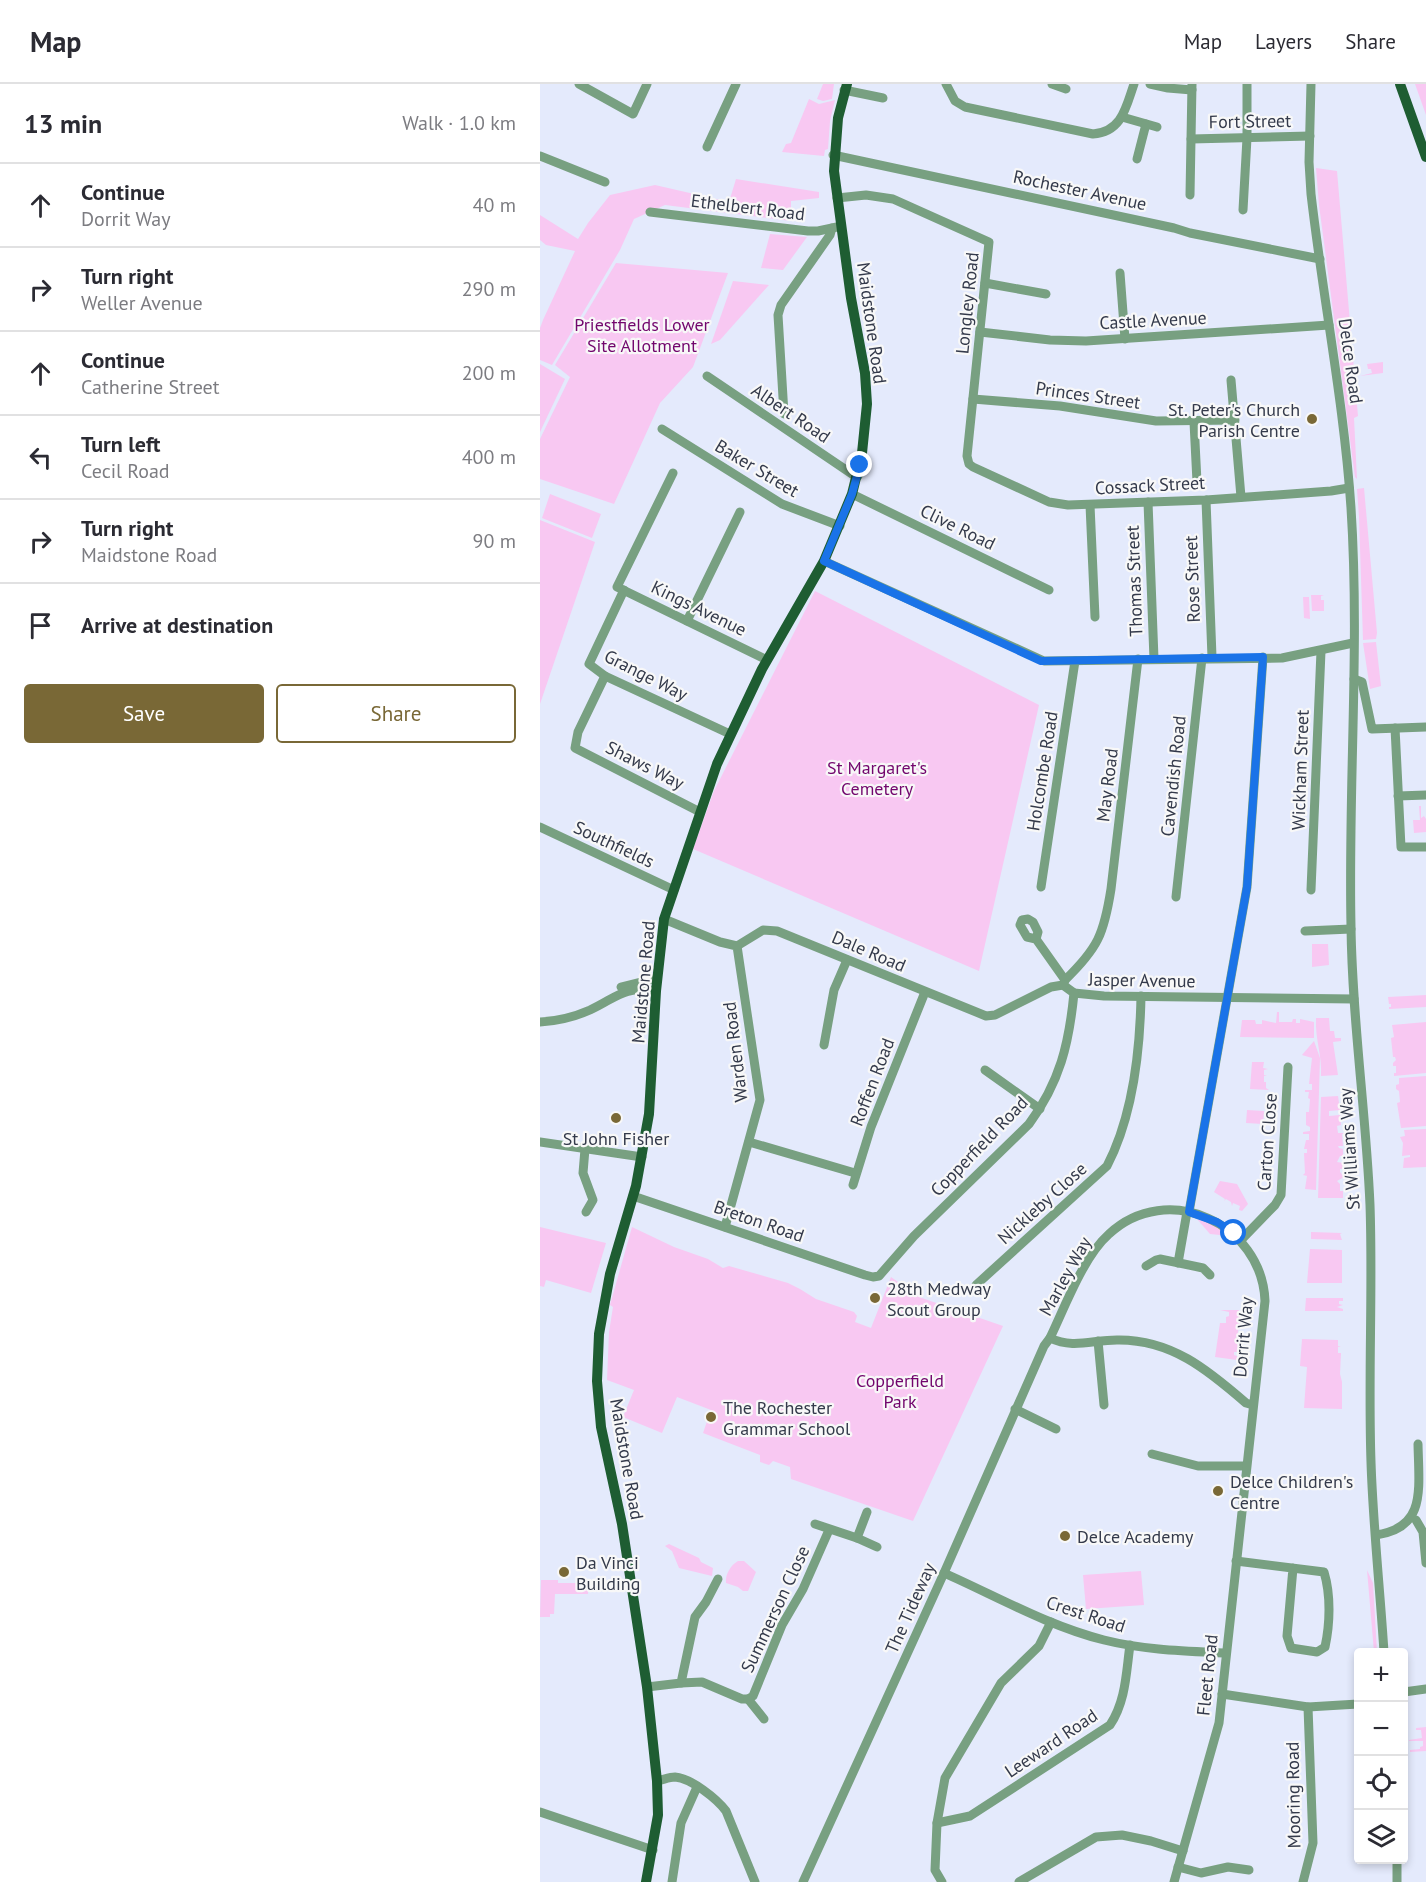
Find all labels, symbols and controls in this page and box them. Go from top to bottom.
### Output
text: Map [30,23,81,60]
text: Map [1184,28,1222,55]
text: Layers [1255,28,1312,55]
text: Share [1345,28,1396,55]
text: 13 min [24,107,102,140]
street label: Fort Street [1209,109,1291,133]
text: Walk · 1.0 km [402,110,516,136]
street label: Rochester Avenue [1011,165,1149,215]
text: Continue [81,178,165,206]
icon: ahead [24,189,57,222]
street label: Ethelbert Road [690,189,806,225]
text: 40 m [473,192,516,218]
text: Dorrit Way [81,206,170,232]
street label: Longley Road [950,251,984,355]
street label: Maidstone Road [852,261,892,385]
text: Turn right [81,262,173,290]
icon: right [24,273,57,306]
text: 290 m [462,276,516,302]
text: Weller Avenue [81,290,203,316]
street label: Castle Avenue [1099,306,1207,334]
park label: Priestfields Lower Site Allotment [574,313,710,357]
street label: Delce Road [1334,317,1368,405]
text: Continue [81,346,165,374]
icon: ahead [24,357,57,390]
text: 200 m [462,360,516,386]
text: Catherine Street [81,374,220,400]
street label: Princes Street [1034,376,1142,414]
street label: Albert Road [747,378,835,448]
place label: St. Peter's Church Parish Centre [1168,398,1300,442]
marker: St. Peter's Church Parish Centre [1305,412,1319,426]
text: Turn left [81,430,161,458]
street label: Baker Street [711,434,803,502]
icon: left [24,441,57,474]
text: 400 m [462,444,516,470]
route end [846,451,872,477]
text: Cecil Road [81,458,170,484]
street label: Cossack Street [1094,471,1206,499]
street label: Clive Road [917,499,999,555]
text: Turn right [81,514,173,542]
icon: right [24,525,57,558]
street label: Thomas Street [1121,525,1147,637]
text: 90 m [473,528,516,554]
street label: Rose Street [1179,535,1205,623]
text: Maidstone Road [81,542,217,568]
street label: Kings Avenue [648,575,750,641]
icon: arrive [24,609,57,642]
text: Arrive at destination [81,611,273,639]
street label: Grange Way [600,644,692,706]
button: Save [24,684,264,743]
button: Share [276,684,516,743]
street label: Wickham Street [1286,709,1314,831]
street label: Holcombe Road [1021,710,1063,832]
street label: Cavendish Road [1155,715,1191,837]
street label: Shaws Way [602,735,689,795]
street label: May Road [1091,747,1123,823]
park label: St Margaret's Cemetery [827,756,927,800]
street label: Southfields [570,815,658,873]
street label: Maidstone Road [626,920,660,1044]
street label: Dale Road [829,925,909,977]
street label: Jasper Avenue [1087,968,1196,992]
street label: Warden Road [717,1001,753,1103]
street label: Roffen Road [845,1035,899,1129]
street label: St Williams Way [1333,1087,1365,1211]
street label: Copperfield Road [925,1091,1033,1201]
street label: Carton Close [1252,1092,1282,1192]
marker: St John Fisher [609,1111,623,1125]
place label: St John Fisher [563,1127,669,1150]
street label: Nickleby Close [993,1157,1091,1249]
street label: Breton Road [711,1195,807,1247]
route start [1220,1219,1246,1245]
street label: Marley Way [1034,1232,1096,1320]
place label: 28th Medway Scout Group [887,1277,992,1321]
marker: 28th Medway Scout Group [868,1291,882,1305]
street label: Dorrit Way [1228,1295,1258,1378]
park label: Copperfield Park [856,1369,944,1413]
place label: The Rochester Grammar School [723,1396,851,1440]
street label: Maidstone Road [605,1397,649,1521]
marker: The Rochester Grammar School [704,1410,718,1424]
place label: Delce Children's Centre [1230,1470,1353,1514]
marker: Delce Children's Centre [1211,1484,1225,1498]
place label: Delce Academy [1077,1525,1194,1548]
marker: Delce Academy [1058,1529,1072,1543]
street label: Summerson Close [736,1542,814,1676]
place label: Da Vinci Building [576,1551,640,1595]
street label: The Tideway [880,1558,941,1657]
marker: Da Vinci Building [557,1565,571,1579]
street label: Crest Road [1044,1590,1128,1638]
street label: Fleet Road [1191,1633,1223,1717]
map controls [1354,1648,1408,1864]
button: + [1354,1648,1408,1702]
button: − [1354,1702,1408,1756]
street label: Leeward Road [1000,1704,1102,1782]
street label: Mooring Road [1281,1741,1305,1849]
button: locate [1354,1756,1408,1810]
button: layers [1354,1810,1408,1864]

